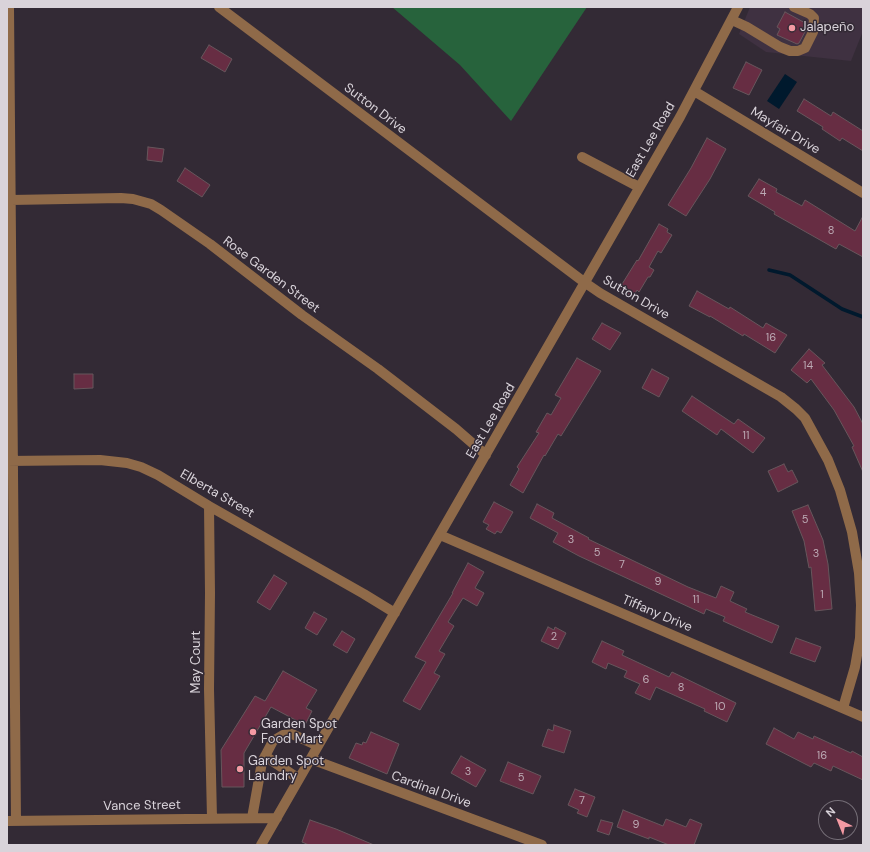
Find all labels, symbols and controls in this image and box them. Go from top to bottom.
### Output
place label: Jalapeño [800,20,854,36]
marker: Jalapeño [787,23,797,33]
street label: Sutton Drive [341,80,409,138]
street label: East Lee Road [623,100,679,180]
street label: Mayfair Drive [747,104,823,158]
house number: 4 [760,186,766,200]
house number: 8 [828,224,834,238]
street label: Rose Garden Street [220,234,322,316]
street label: Sutton Drive [600,273,672,323]
house number: 16 [766,331,776,345]
house number: 14 [803,359,813,373]
street label: East Lee Road [463,381,519,461]
house number: 11 [743,429,749,443]
street label: Elberta Street [177,466,257,522]
house number: 5 [802,513,808,527]
house number: 3 [568,533,574,547]
house number: 5 [594,546,600,560]
house number: 3 [813,547,819,561]
house number: 7 [619,558,625,572]
house number: 9 [655,575,661,589]
house number: 1 [820,588,824,602]
street label: Tiffany Drive [620,592,694,636]
house number: 11 [693,593,699,607]
house number: 2 [551,630,557,644]
street label: May Court [189,631,205,693]
house number: 6 [643,673,649,687]
house number: 8 [678,681,684,695]
house number: 10 [715,700,725,714]
place label: Garden Spot Food Mart [261,717,337,748]
marker: Garden Spot Food Mart [248,727,258,737]
house number: 16 [817,749,827,763]
place label: Garden Spot Laundry [248,754,324,785]
marker: Garden Spot Laundry [235,764,245,774]
house number: 3 [465,765,471,779]
street label: Cardinal Drive [389,768,473,812]
house number: 5 [518,771,524,785]
house number: 7 [579,794,585,808]
street label: Vance Street [103,798,181,814]
north arrow [818,800,858,840]
text: N [823,804,838,820]
house number: 9 [633,818,639,832]

